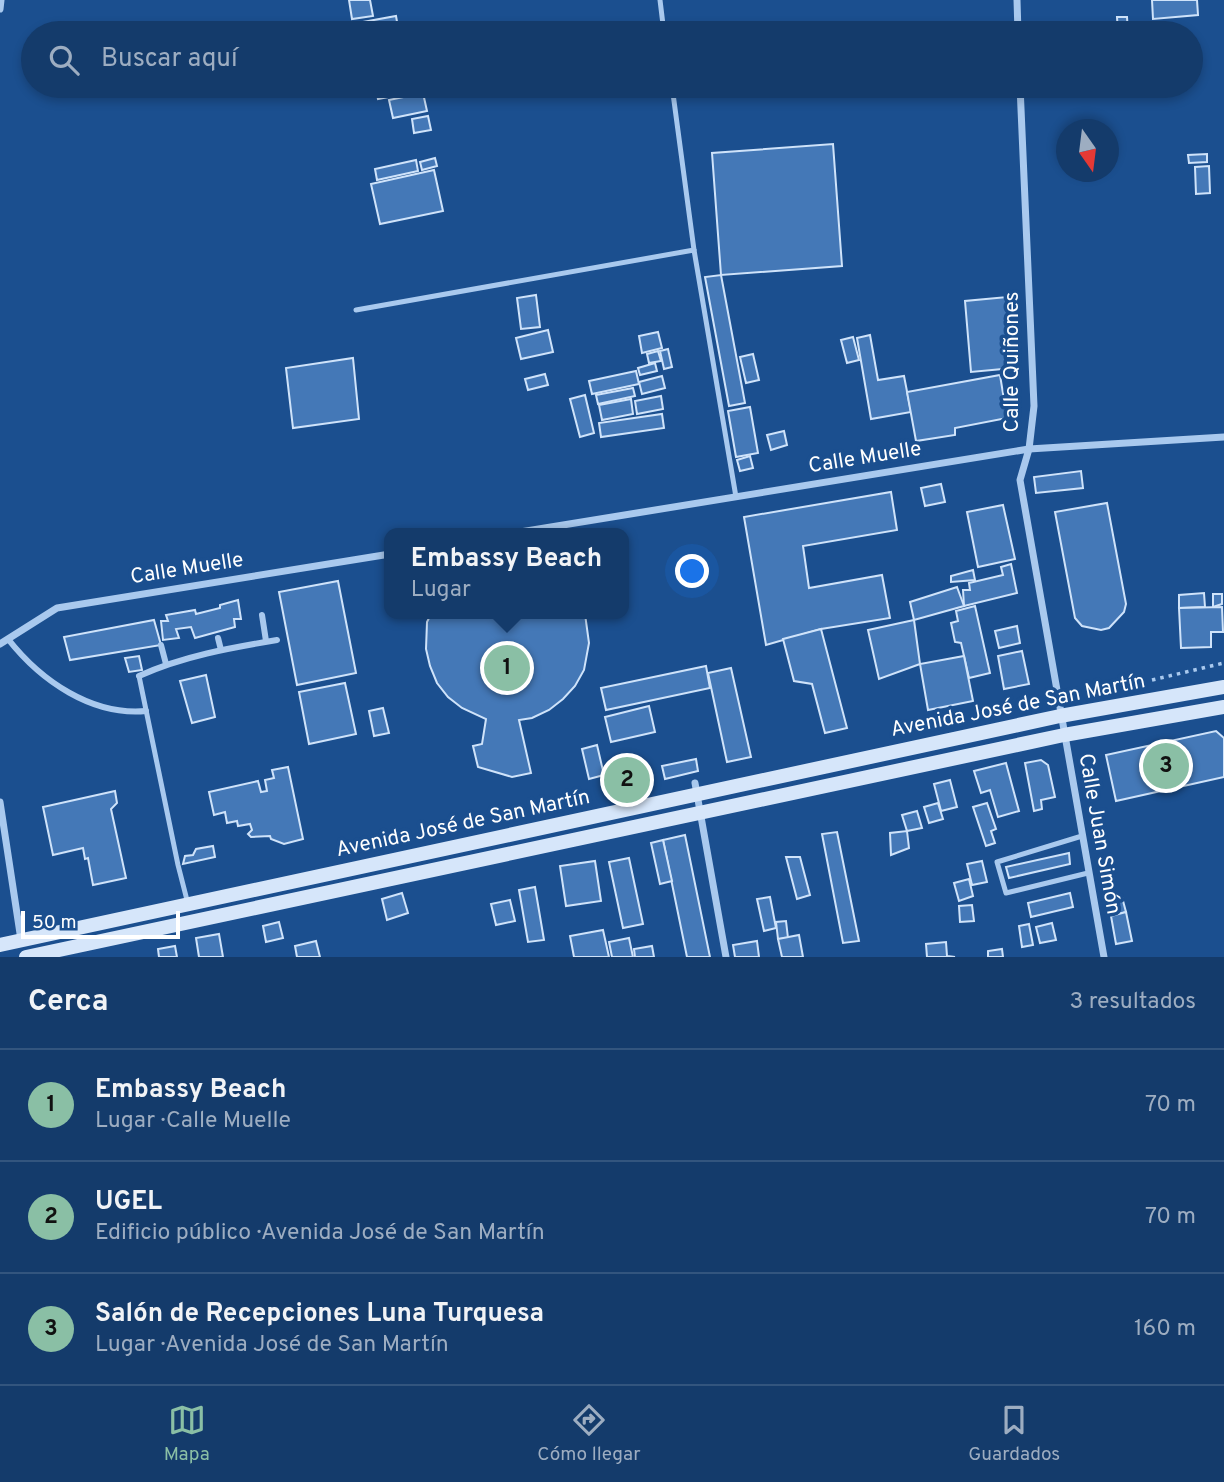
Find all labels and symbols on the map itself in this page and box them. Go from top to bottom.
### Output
north arrow [1056,119,1119,182]
street label: Calle Quiñones [999,292,1026,432]
street label: Calle Muelle [807,436,923,480]
street label: Calle Muelle [129,547,245,591]
your location [675,554,709,588]
pin: 1 [484,642,530,694]
street label: Avenida José de San Martín [888,668,1148,744]
pin: 3 [1143,740,1189,792]
street label: Calle Juan Simón [1072,751,1126,917]
pin: 2 [604,754,650,806]
street label: Avenida José de San Martín [334,784,592,864]
scale bar [21,908,180,940]

